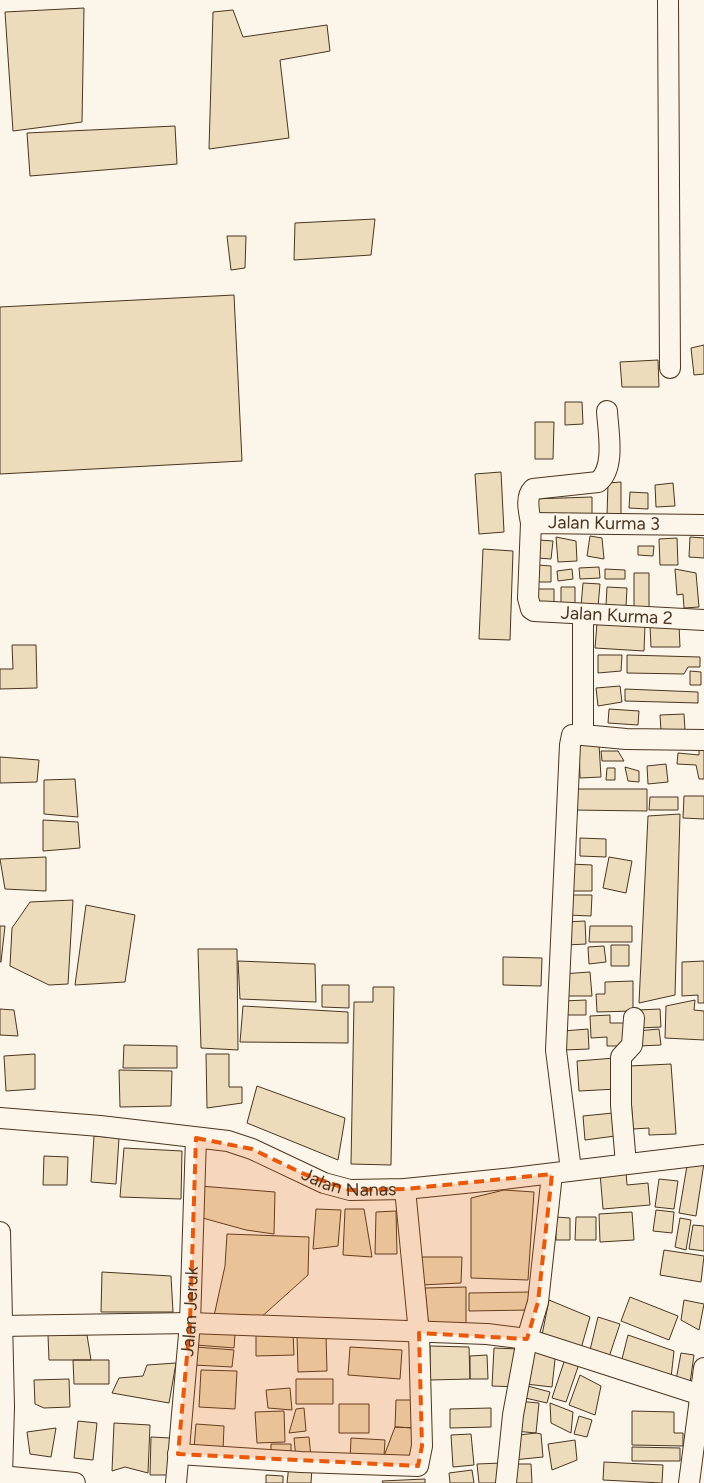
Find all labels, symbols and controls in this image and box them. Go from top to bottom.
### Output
street label: Jalan Kurma 3 [548,511,660,535]
street label: Jalan Kurma 2 [560,601,673,629]
street label: Jalan Nanas [298,1163,397,1201]
street label: Jalan Jeruk [176,1266,203,1357]

